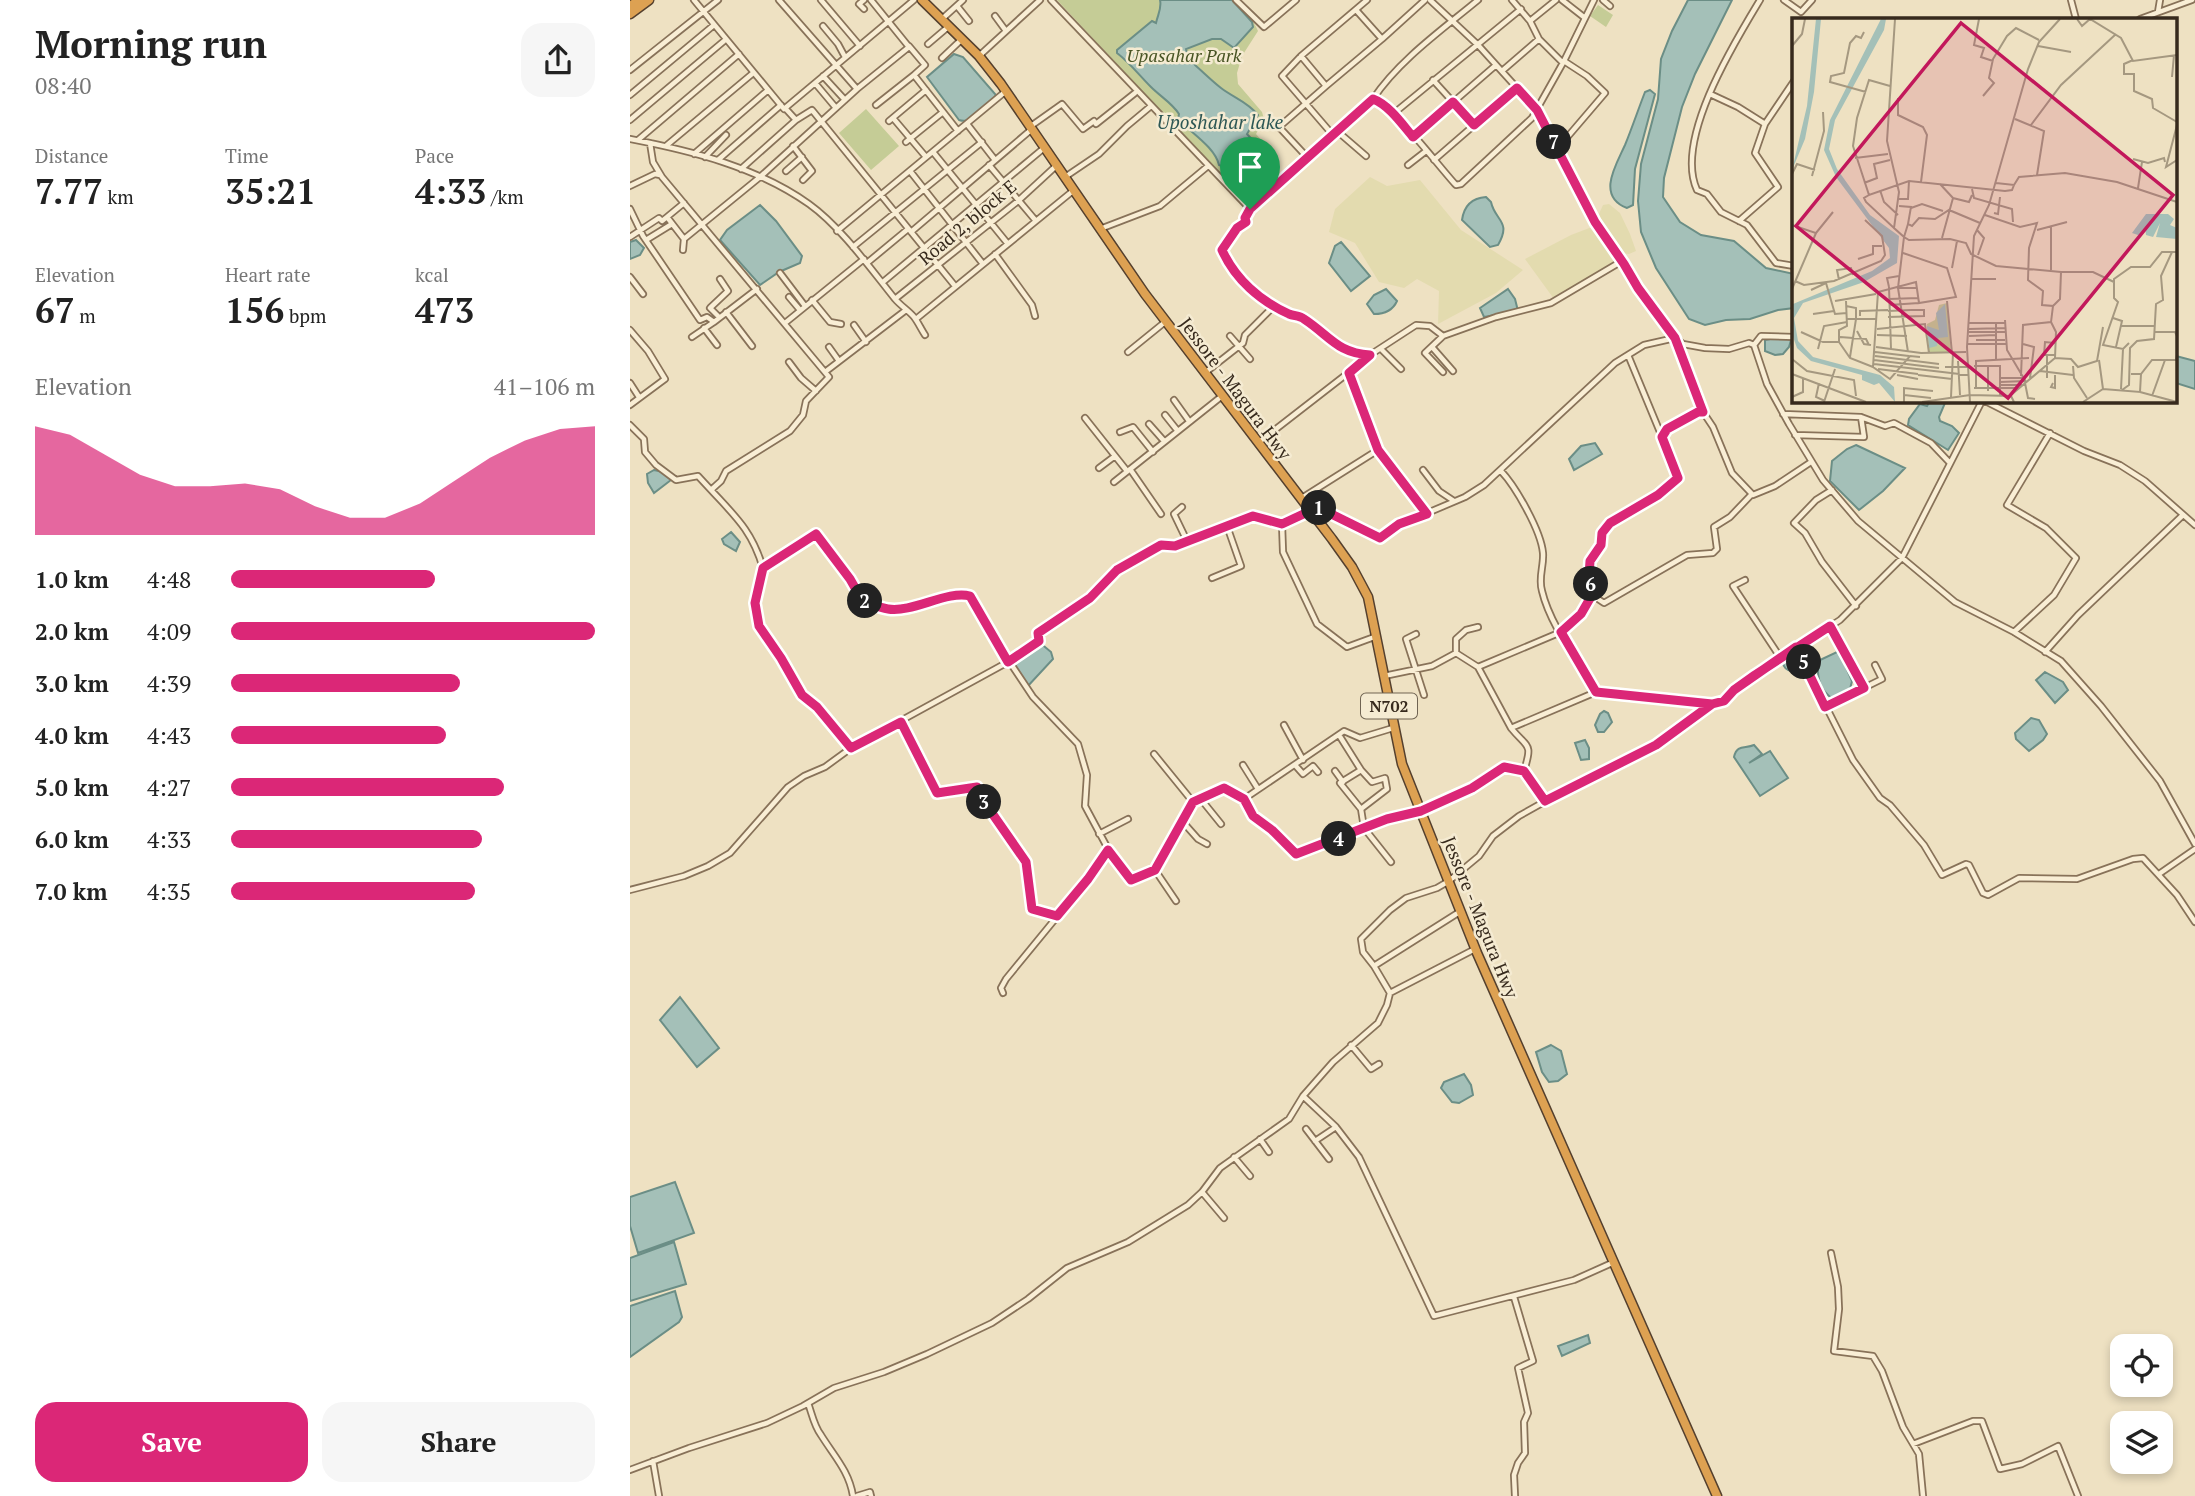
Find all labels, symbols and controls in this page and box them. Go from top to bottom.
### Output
inset map [1792,18,2178,402]
text: Morning run [35,19,267,69]
button: share [521,23,595,97]
park label: Upasahar Park [1127,43,1242,67]
text: 08:40 [35,70,92,101]
water label: Uposhahar lake [1157,109,1284,134]
pin: 7 [1536,124,1572,160]
text: 7 [1548,129,1559,154]
pin [1220,137,1280,209]
text: Distance [35,143,108,168]
text: Time [225,143,268,168]
text: Pace [415,143,454,168]
icon: arrive [1231,148,1269,186]
text: 7.77 [35,168,103,214]
text: 35:21 [225,168,316,214]
text: 4:33 [415,168,486,214]
street label: Road 2, block E [913,174,1021,270]
text: km [103,184,134,209]
text: /km [486,184,524,209]
text: Elevation [35,262,115,287]
text: Heart rate [225,262,310,287]
text: kcal [415,262,449,287]
text: 67 [35,287,75,333]
text: 156 [225,287,284,333]
text: 473 [415,287,474,333]
text: m [75,303,96,328]
text: bpm [284,303,326,328]
street label: Jessore - Magura Hwy [1175,312,1298,465]
text: Elevation [35,371,132,402]
text: 41–106 m [494,371,595,402]
pin: 1 [1302,490,1336,526]
text: 1 [1313,495,1324,520]
text: 1.0 km [35,564,109,595]
text: 4:48 [147,564,191,595]
pin: 6 [1574,566,1608,602]
text: 6 [1585,571,1596,596]
pin: 2 [848,584,882,618]
text: 2 [859,588,870,613]
text: 2.0 km [35,616,109,647]
text: 4:09 [147,616,191,647]
pin: 5 [1786,644,1822,680]
text: 5 [1798,649,1809,674]
text: 3.0 km [35,668,109,699]
text: 4:39 [147,668,191,699]
road number: N702 [1361,694,1417,719]
text: 4.0 km [35,720,109,751]
text: 4:43 [147,720,191,751]
text: 5.0 km [35,772,109,803]
text: 4:27 [147,772,191,803]
pin: 3 [966,784,1002,820]
text: 3 [978,789,989,814]
pin: 4 [1322,822,1356,856]
text: 6.0 km [35,824,109,855]
text: 4:33 [147,824,191,855]
text: 4 [1333,826,1344,851]
street label: Jessore - Magura Hwy [1438,833,1525,1002]
text: 7.0 km [35,876,107,907]
text: 4:35 [147,876,191,907]
map controls [2110,1334,2173,1474]
button: locate [2110,1334,2173,1397]
button: Save [35,1402,308,1482]
button: Share [322,1402,595,1482]
button: layers [2110,1411,2173,1474]

